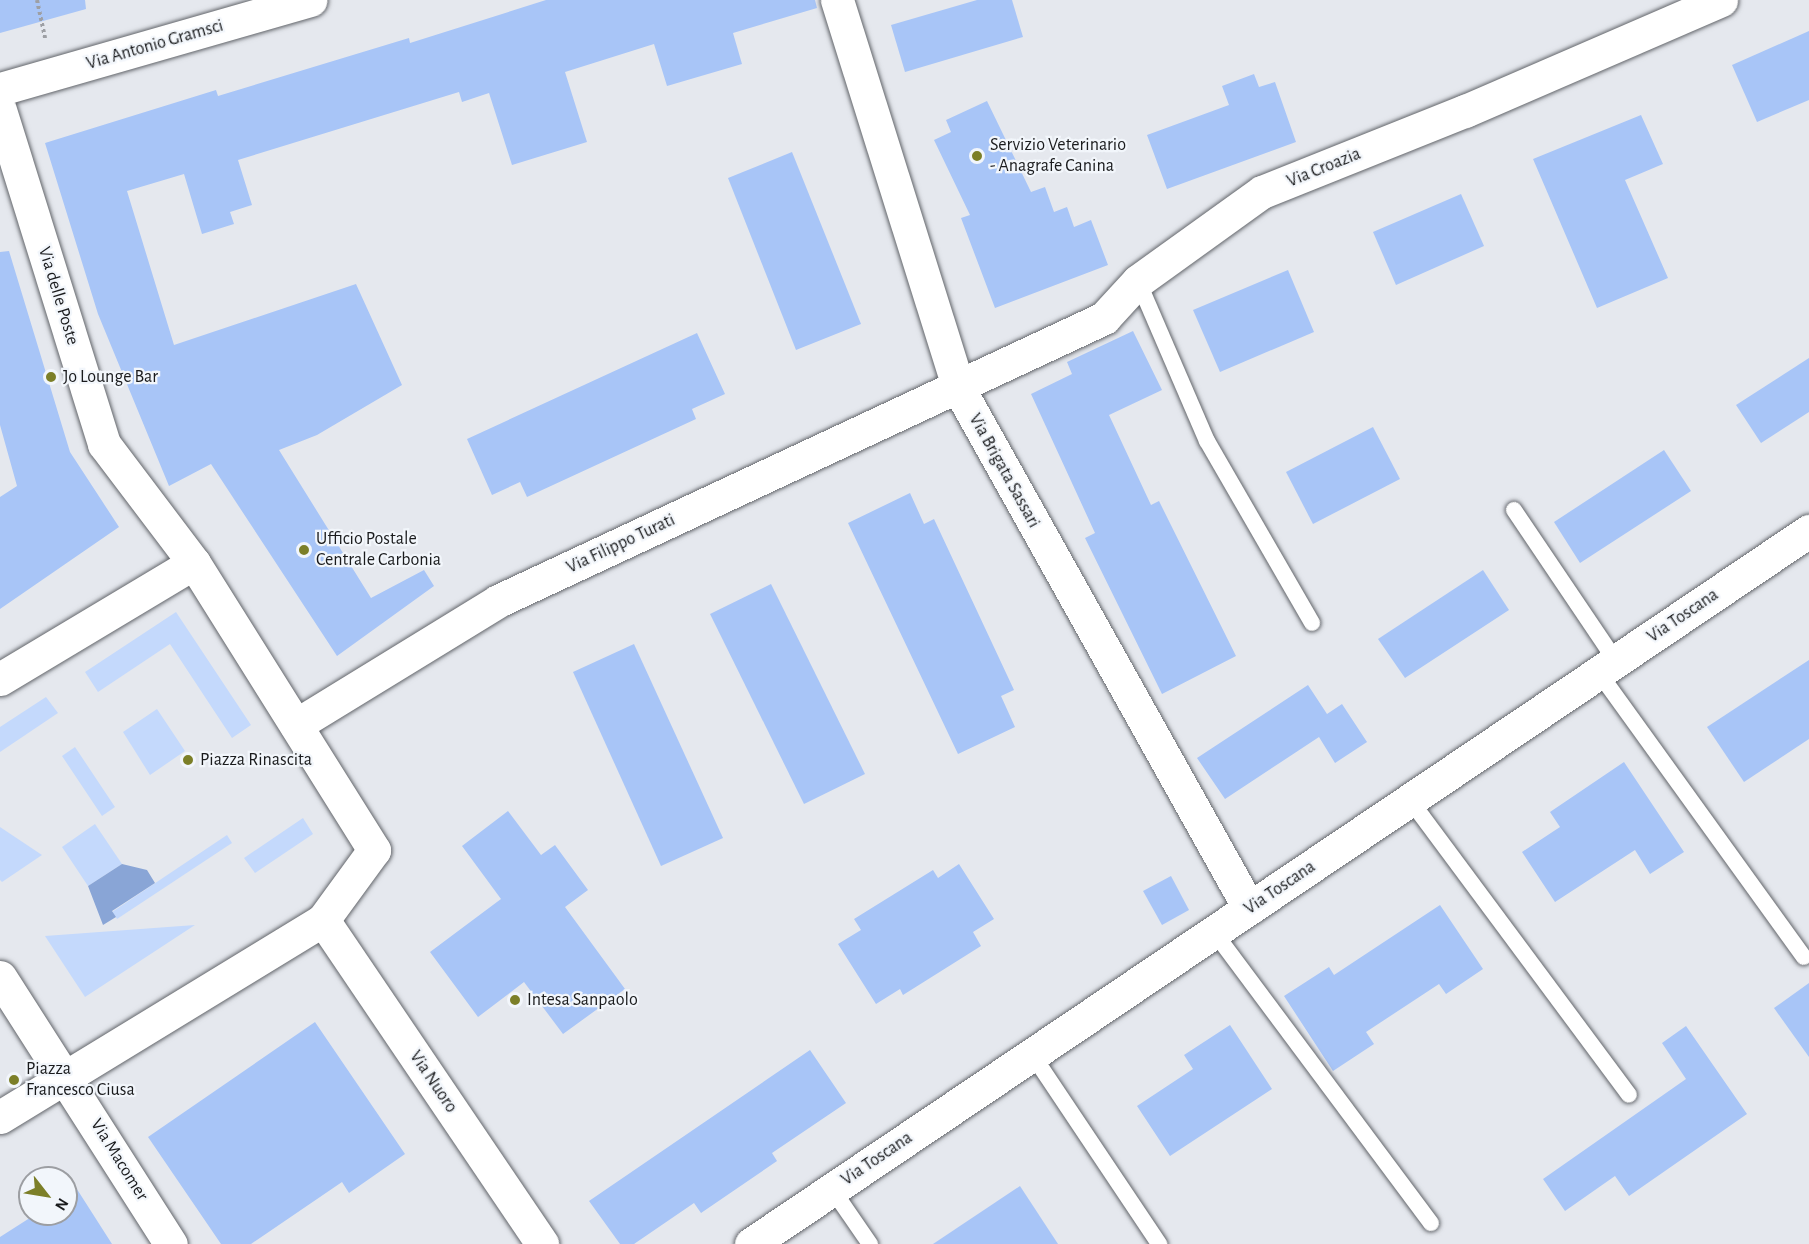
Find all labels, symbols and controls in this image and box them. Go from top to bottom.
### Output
street label: Via Antonio Gramsci [84,15,226,75]
place label: Servizio Veterinario - Anagrafe Canina [990,135,1126,178]
street label: Via Croazia [1284,143,1364,193]
marker: Servizio Veterinario - Anagrafe Canina [968,147,986,165]
street label: Via delle Poste [33,244,83,348]
place label: Jo Lounge Bar [63,366,158,388]
marker: Jo Lounge Bar [44,370,58,384]
street label: Via Brigata Sassari [964,410,1044,532]
street label: Via Filippo Turati [563,509,679,579]
place label: Ufficio Postale Centrale Carbonia [316,529,441,572]
marker: Ufficio Postale Centrale Carbonia [297,543,311,557]
street label: Via Toscana [1643,584,1723,648]
place label: Piazza Rinascita [200,749,312,771]
marker: Piazza Rinascita [181,753,195,767]
street label: Via Toscana [1240,856,1320,920]
place label: Intesa Sanpaolo [527,989,638,1011]
marker: Intesa Sanpaolo [508,993,522,1007]
street label: Via Nuoro [404,1047,462,1117]
place label: Piazza Francesco Ciusa [26,1059,135,1102]
marker: Piazza Francesco Ciusa [7,1073,21,1087]
street label: Via Macomer [85,1115,153,1205]
street label: Via Toscana [837,1127,917,1191]
north arrow [18,1166,78,1226]
text: N [52,1195,71,1213]

